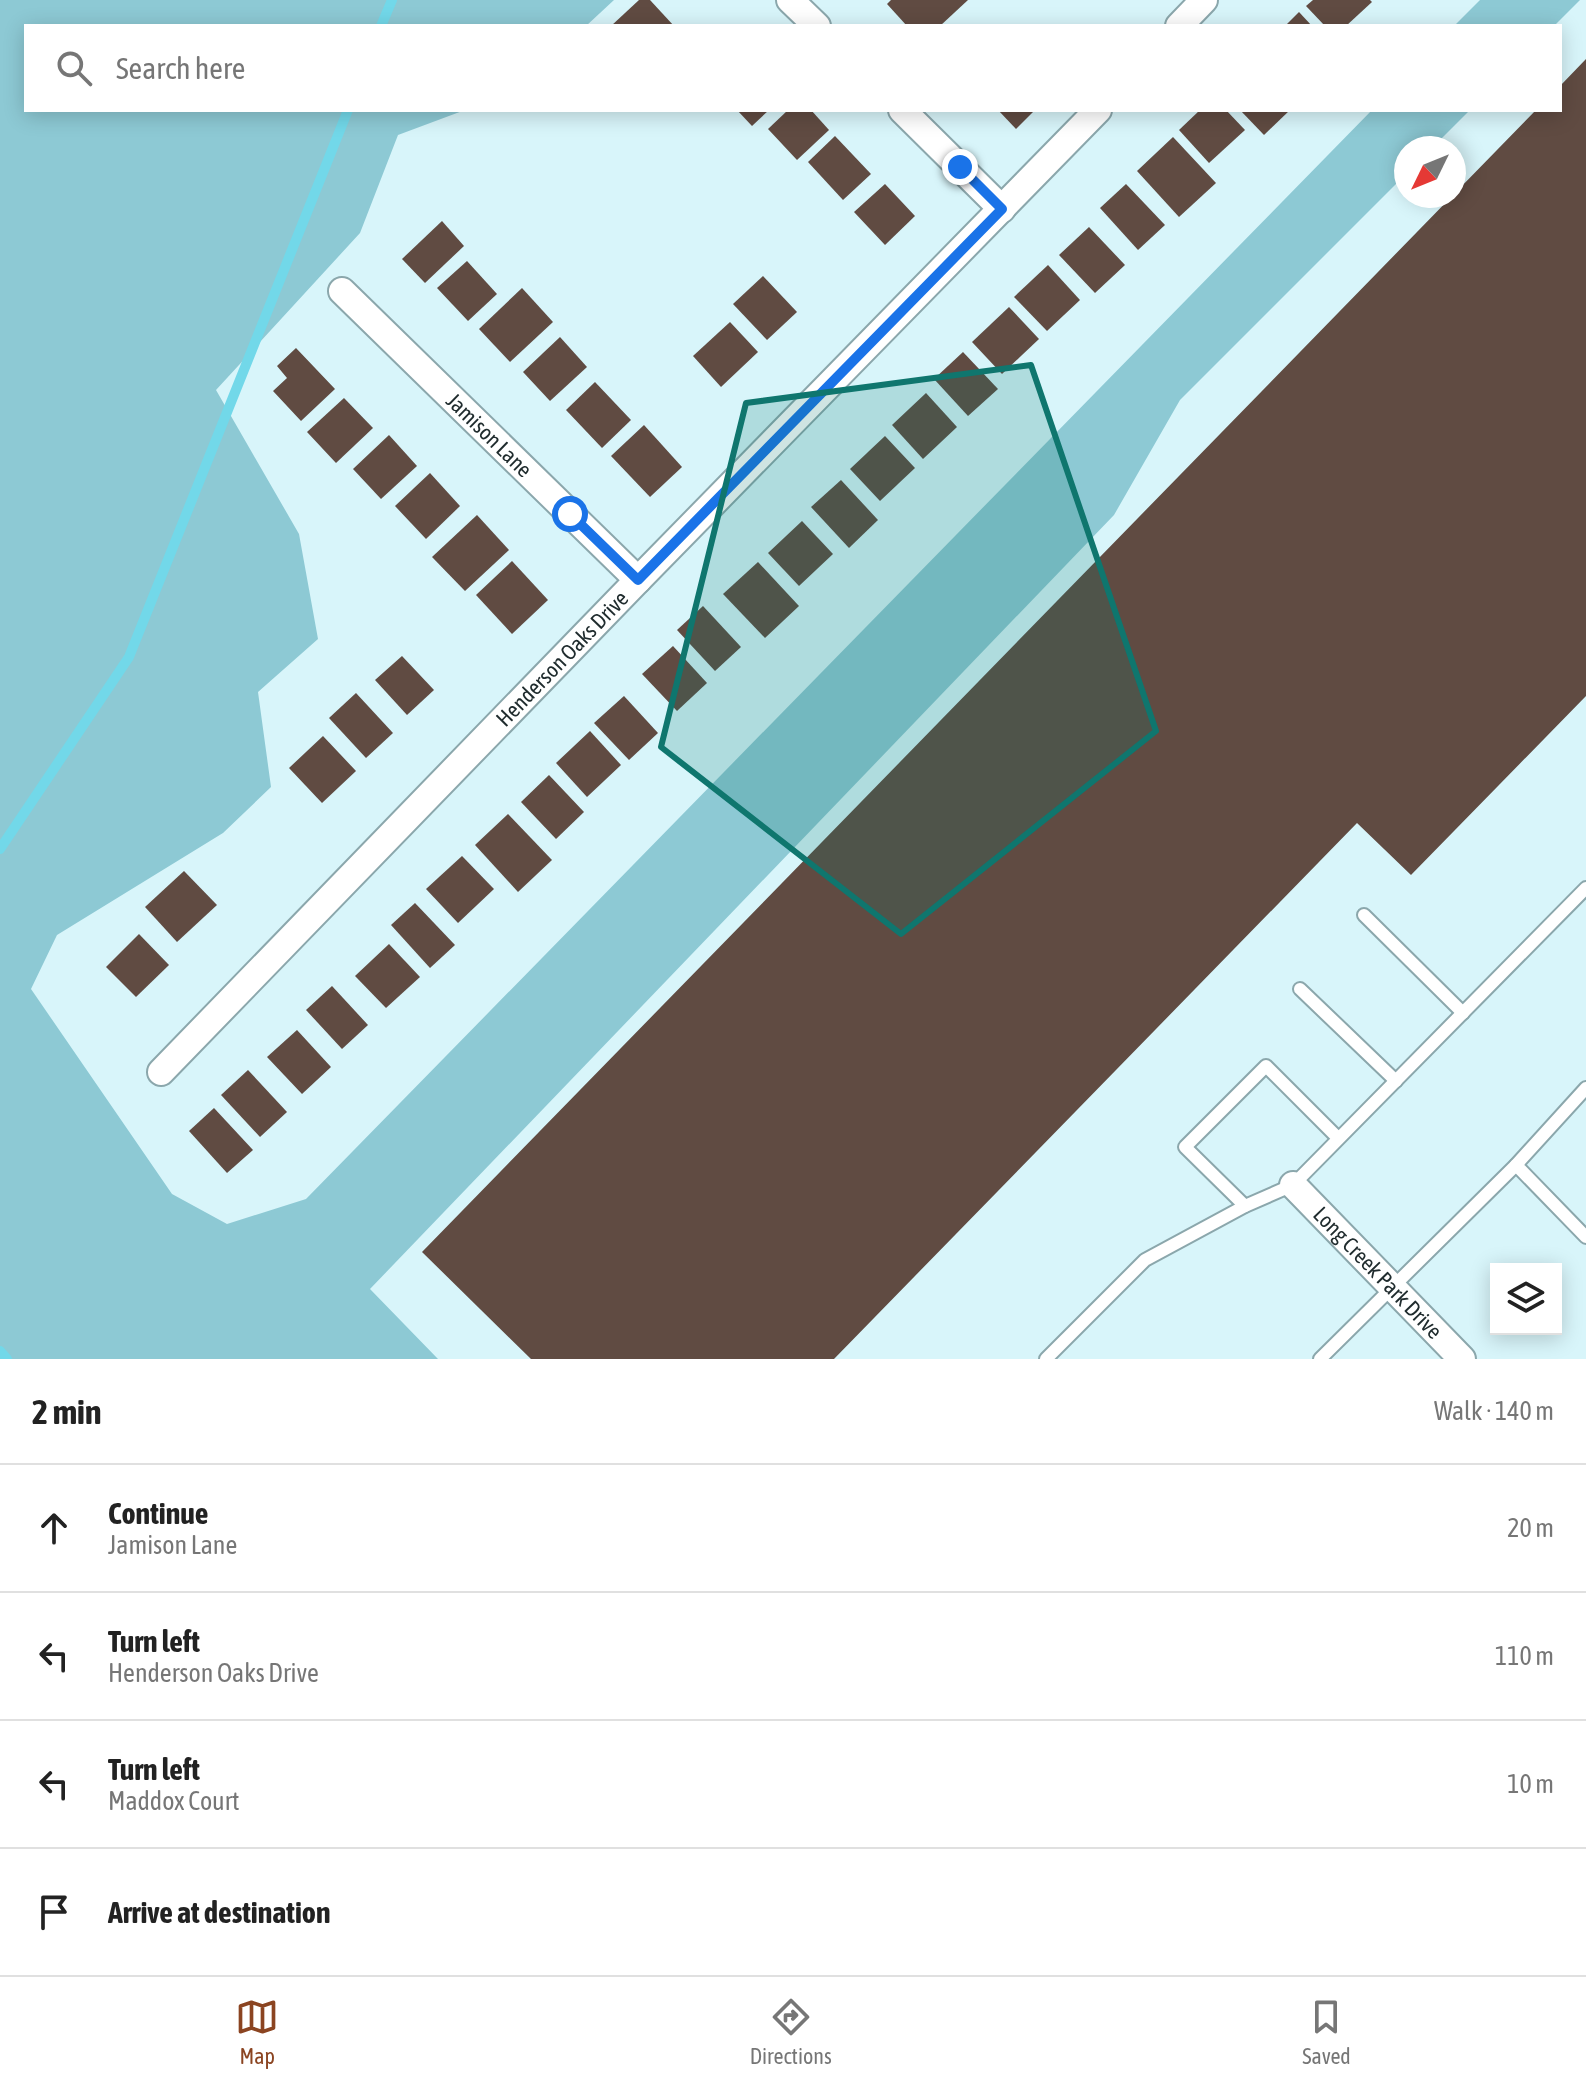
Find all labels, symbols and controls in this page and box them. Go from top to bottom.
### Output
search box [24,24,1562,112]
icon: search [52,46,96,90]
text: Search here [116,51,245,85]
north arrow [1394,136,1466,208]
route end [942,149,978,185]
street label: Jamison Lane [441,387,538,482]
route start [552,496,588,532]
street label: Henderson Oaks Drive [490,585,633,732]
street label: Long Creek Park Drive [1308,1201,1448,1344]
map controls [1490,1263,1562,1335]
button: layers [1490,1263,1562,1335]
text: 2 min [32,1392,101,1431]
text: Walk · 140 m [1434,1396,1554,1426]
text: Continue [108,1496,208,1530]
icon: ahead [32,1506,76,1550]
text: 20 m [1507,1513,1554,1543]
text: Jamison Lane [108,1530,237,1560]
text: Turn left [108,1624,200,1658]
icon: left [32,1634,76,1678]
text: 110 m [1495,1641,1554,1671]
text: Henderson Oaks Drive [108,1658,319,1688]
text: Turn left [108,1752,200,1786]
icon: left [32,1762,76,1806]
text: 10 m [1507,1769,1554,1799]
text: Maddox Court [108,1786,240,1816]
icon: arrive [32,1890,76,1934]
text: Arrive at destination [108,1895,330,1929]
tab: Map [235,1995,279,2069]
tab: Directions [750,1995,832,2069]
tab: Saved [1302,1995,1351,2069]

